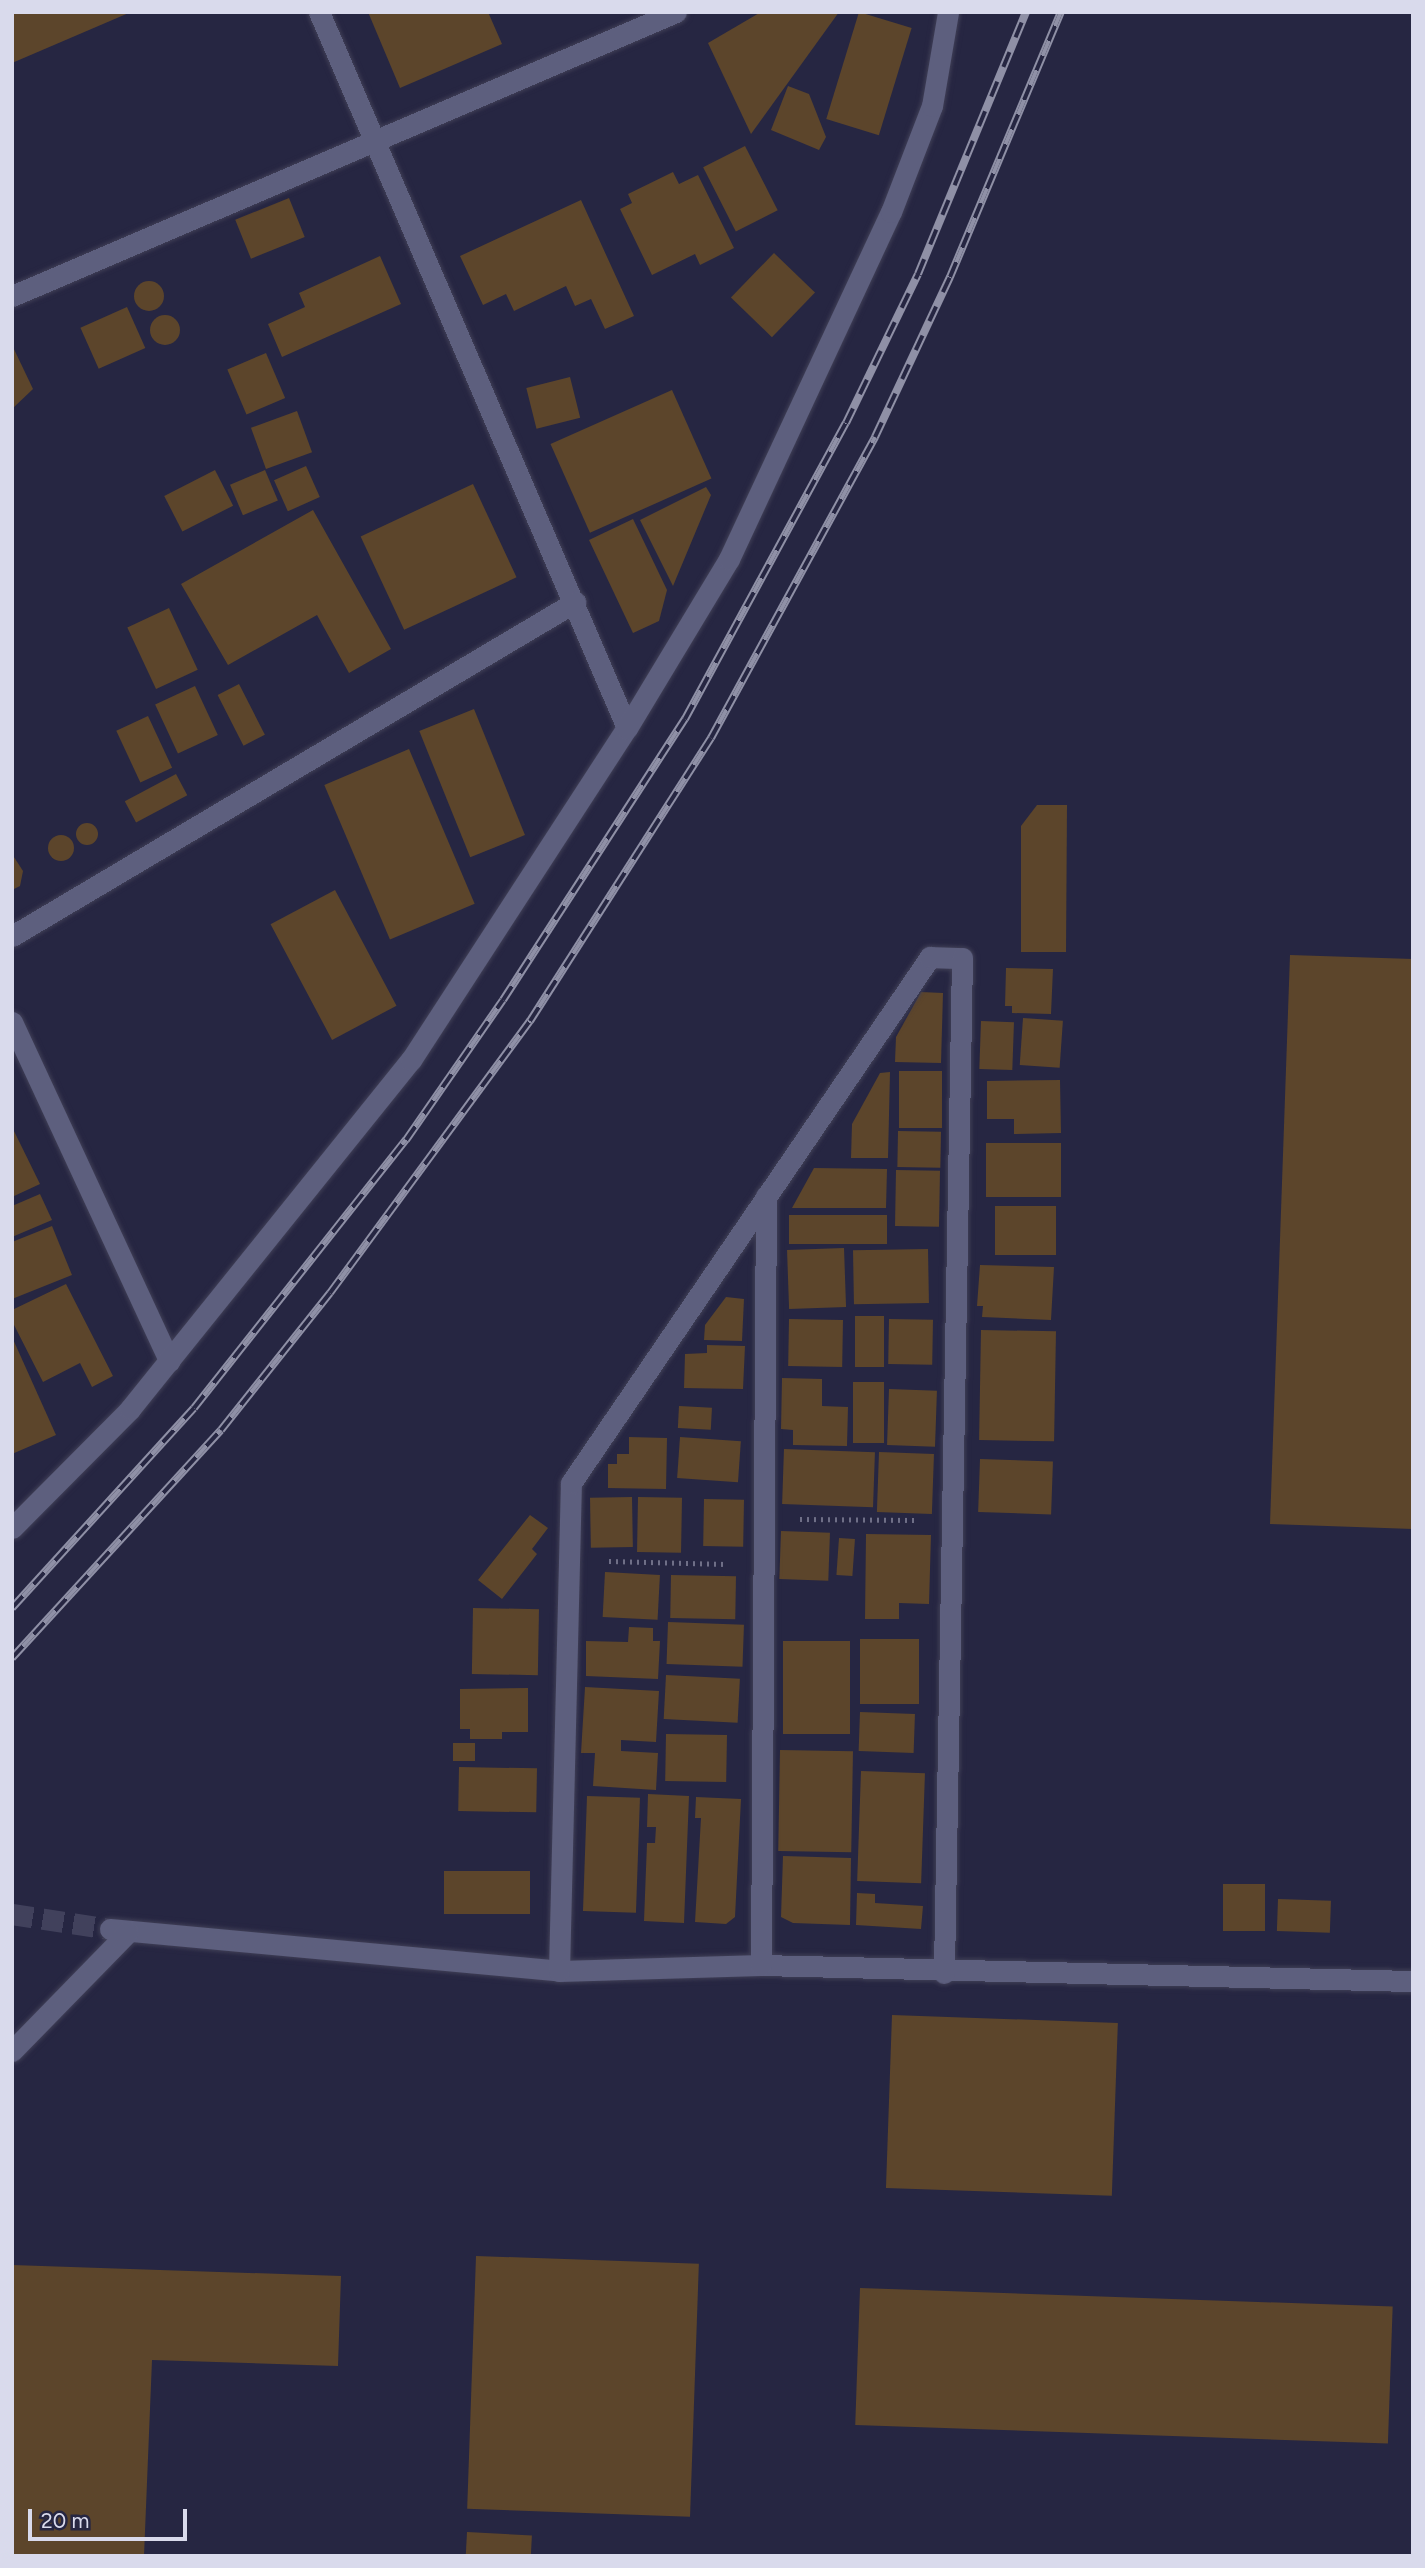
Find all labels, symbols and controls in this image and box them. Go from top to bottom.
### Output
scale bar [32,2494,191,2538]
text: 20 m [41,2508,89,2533]

